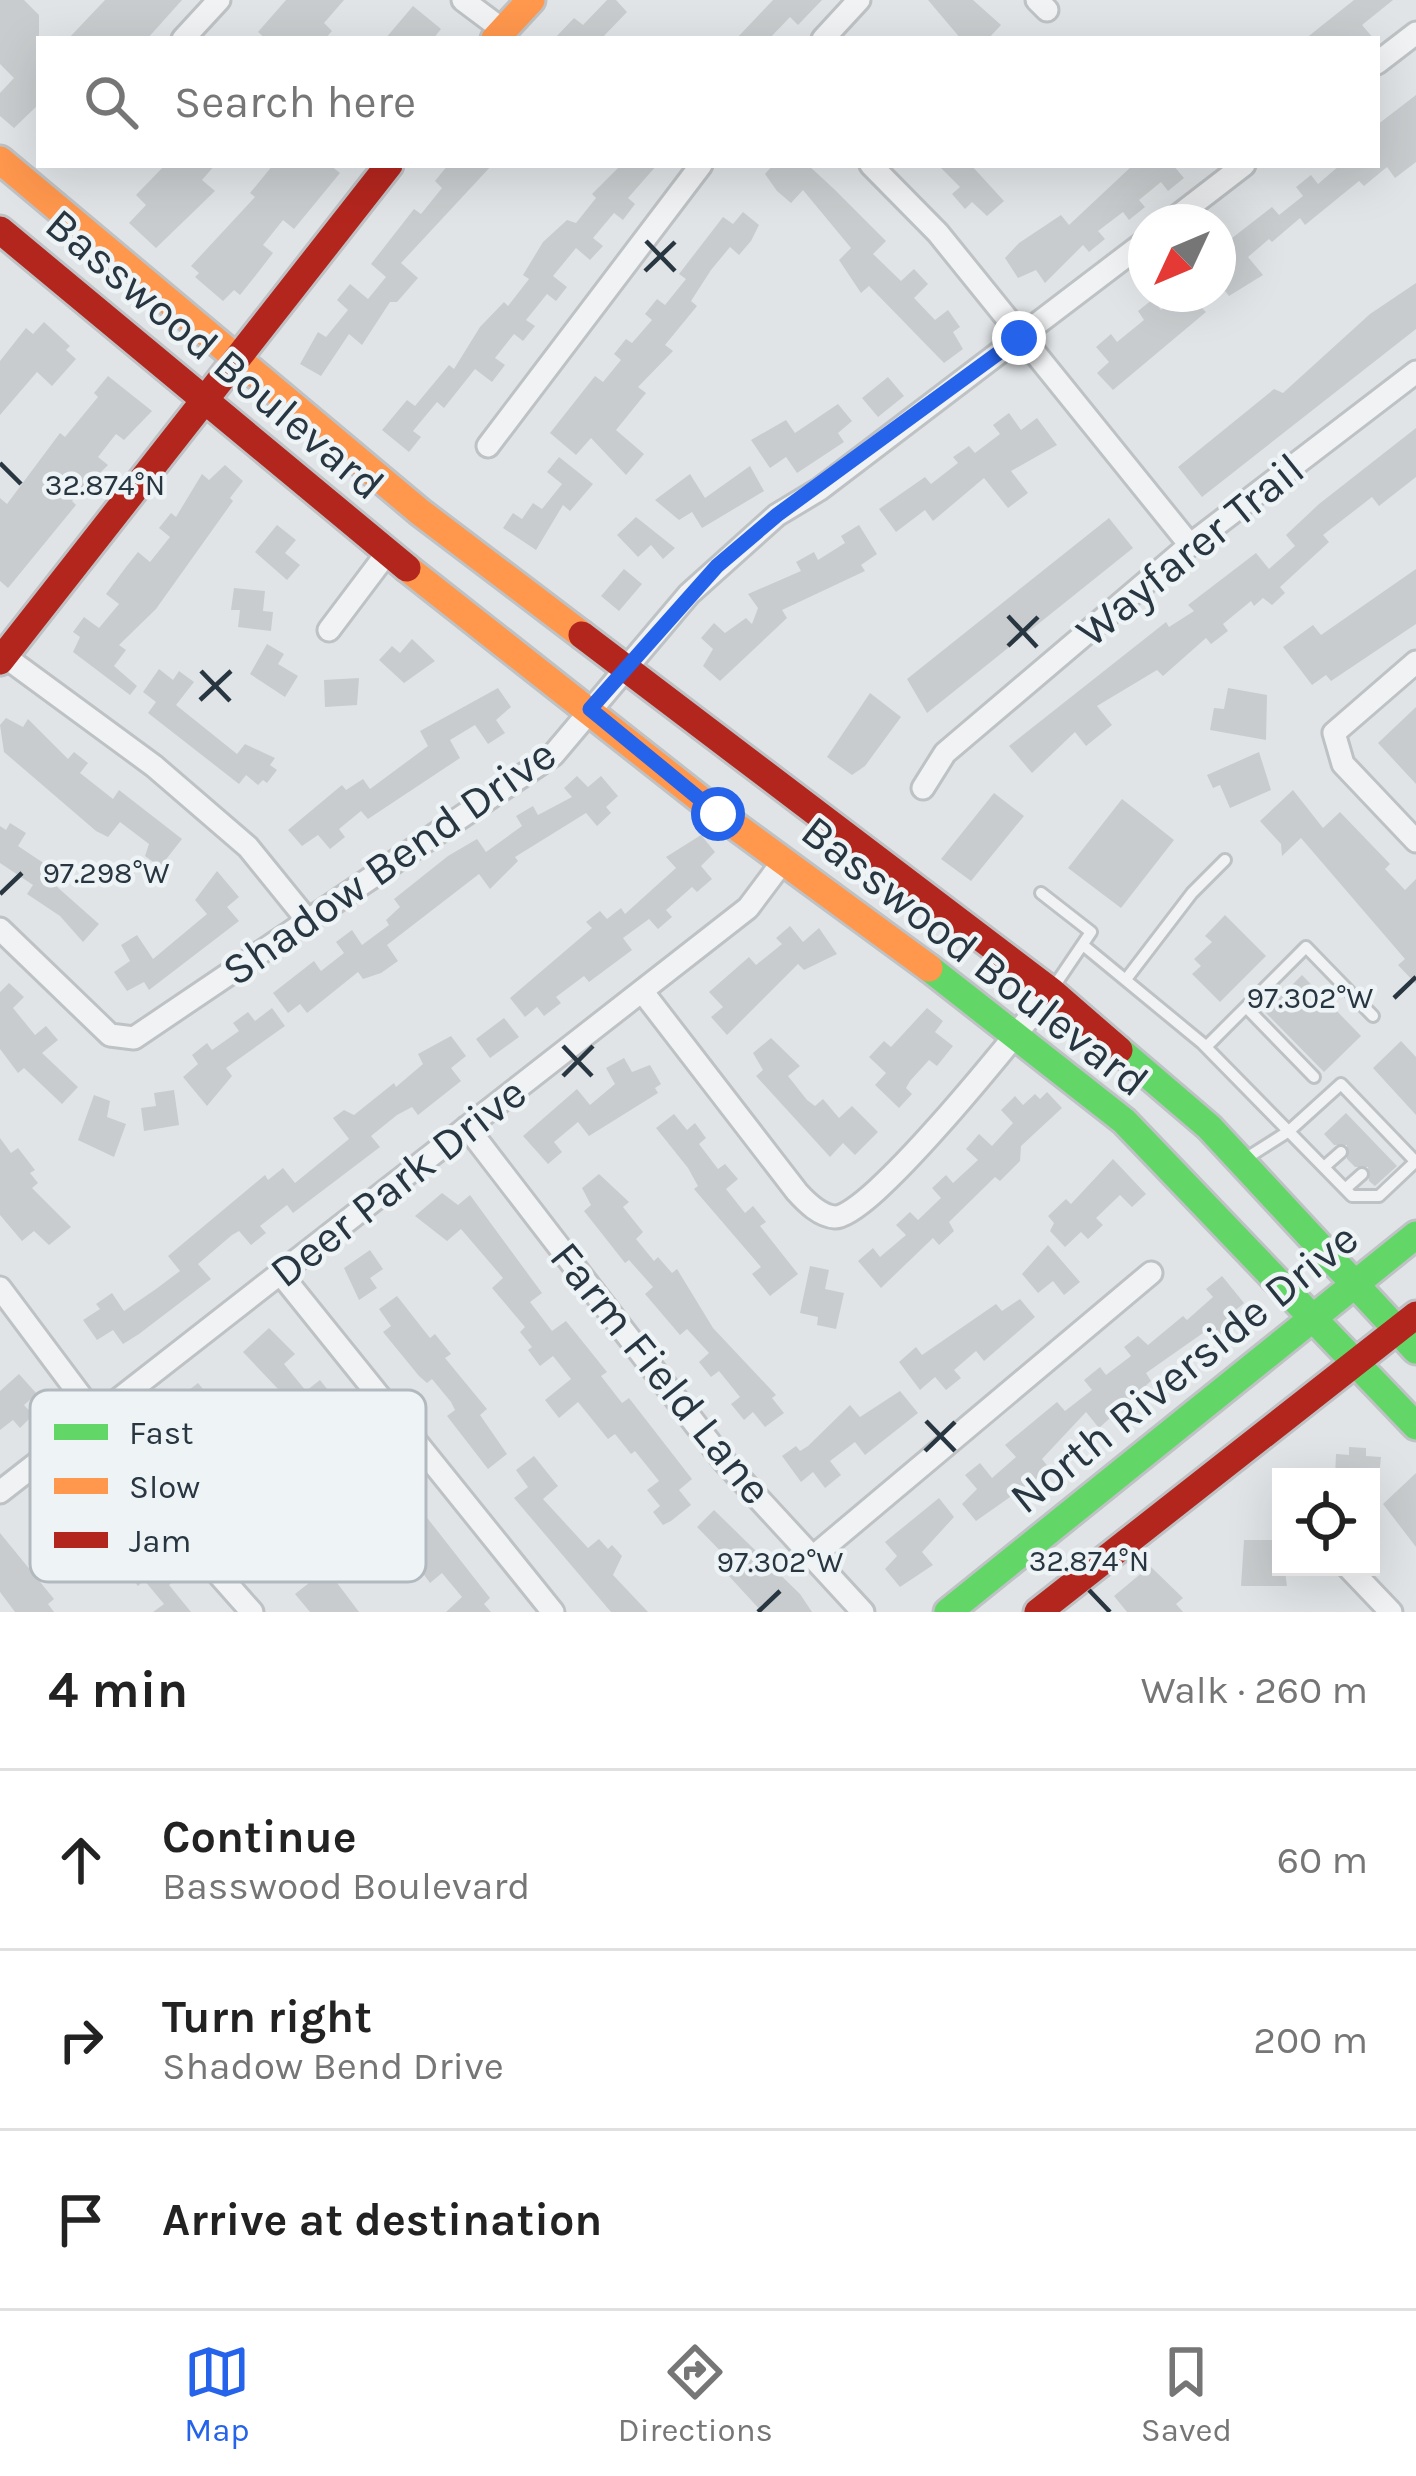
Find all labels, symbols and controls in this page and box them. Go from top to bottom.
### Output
search box [36,36,1380,168]
icon: search [78,69,144,135]
text: Search here [174,76,416,128]
street label: Basswood Boulevard [35,197,395,511]
north arrow [1128,204,1236,312]
route end [992,311,1046,365]
street label: Wayfarer Trail [1066,443,1315,658]
text: 32.874°N [45,467,165,503]
street label: Shadow Bend Drive [213,728,565,996]
route start [691,787,745,841]
street label: Basswood Boulevard [792,805,1158,1107]
text: 97.298°W [42,855,170,891]
text: 97.302°W [1247,980,1374,1016]
street label: Deer Park Drive [260,1066,536,1298]
street label: North Riverside Drive [1000,1212,1368,1524]
street label: Farm Field Lane [539,1231,783,1515]
legend [30,1390,426,1582]
text: Fast [129,1414,193,1452]
text: Slow [129,1468,200,1506]
map controls [1272,1468,1380,1576]
button: locate [1272,1468,1380,1576]
text: Jam [129,1522,191,1560]
text: 32.874°N [1029,1543,1149,1579]
text: 97.302°W [717,1544,844,1580]
text: 4 min [48,1660,188,1720]
text: Walk · 260 m [1141,1667,1368,1713]
text: Continue [162,1811,357,1863]
icon: ahead [48,1827,114,1893]
text: 60 m [1277,1837,1368,1883]
text: Basswood Boulevard [162,1863,530,1909]
text: Turn right [162,1991,372,2043]
icon: right [48,2007,114,2073]
text: 200 m [1253,2017,1368,2063]
text: Shadow Bend Drive [162,2043,504,2089]
icon: arrive [48,2187,114,2253]
text: Arrive at destination [162,2194,602,2246]
tab: Map [184,2339,250,2449]
tab: Directions [618,2339,773,2449]
tab: Saved [1141,2339,1232,2449]

